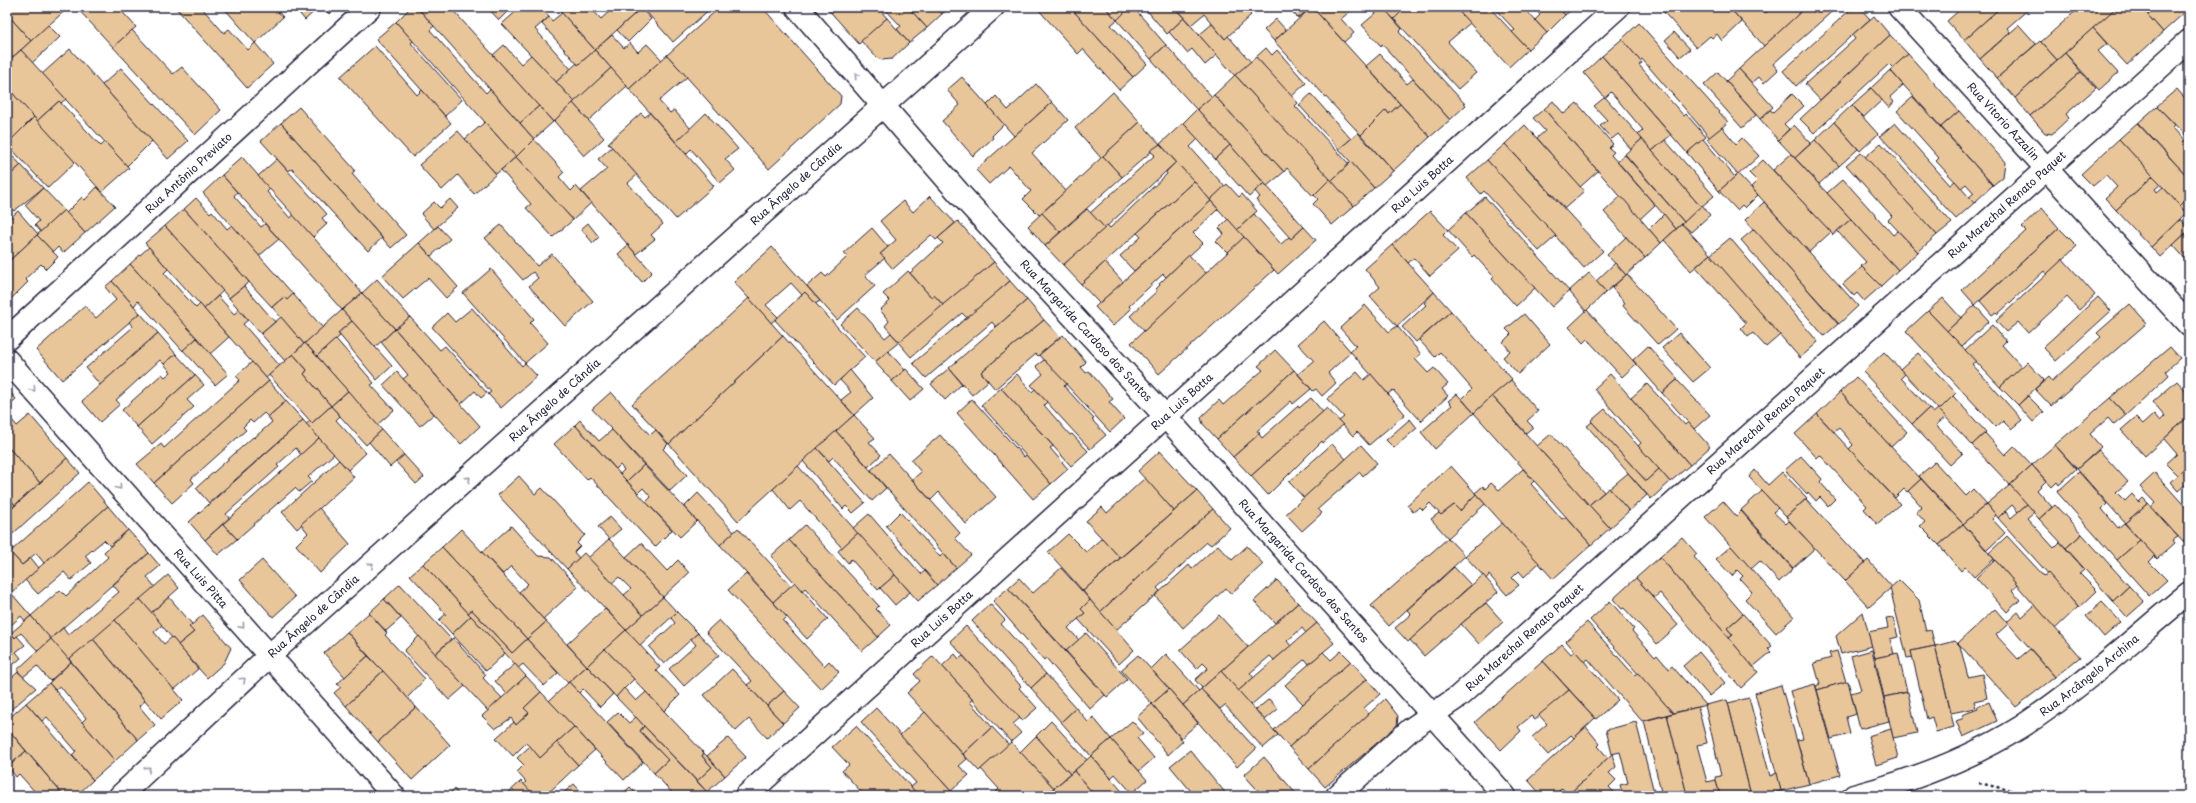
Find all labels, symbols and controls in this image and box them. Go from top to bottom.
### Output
one-way arrow [855,74,862,81]
street label: Rua Vitorio Azzalin [1964,78,2044,164]
street label: Rua Antônio Previato [141,128,235,217]
street label: Rua Ângelo de Cândia [746,138,845,229]
street label: Rua Marechal Renato Paquet [1944,146,2070,262]
street label: Rua Luis Botta [1387,151,1457,216]
street label: Rua Margarida Cardoso dos Santos [1017,256,1156,405]
street label: Rua Ângelo de Cândia [505,354,604,445]
street label: Rua Marechal Renato Paquet [1702,363,1829,478]
street label: Rua Luis Botta [1147,368,1217,434]
one-way arrow [28,385,35,392]
one-way arrow [463,476,471,483]
one-way arrow [114,482,122,490]
street label: Rua Margarida Cardoso dos Santos [1235,495,1373,646]
street label: Rua Luis Pitta [170,545,232,612]
one-way arrow [366,563,374,570]
street label: Rua Ângelo de Cândia [263,570,363,662]
street label: Rua Marechal Renato Paquet [1461,579,1587,695]
street label: Rua Luis Botta [907,586,976,651]
one-way arrow [237,621,245,629]
street label: Rua Arcângelo Archina [2036,630,2142,720]
one-way arrow [238,677,246,685]
one-way arrow [143,767,151,774]

